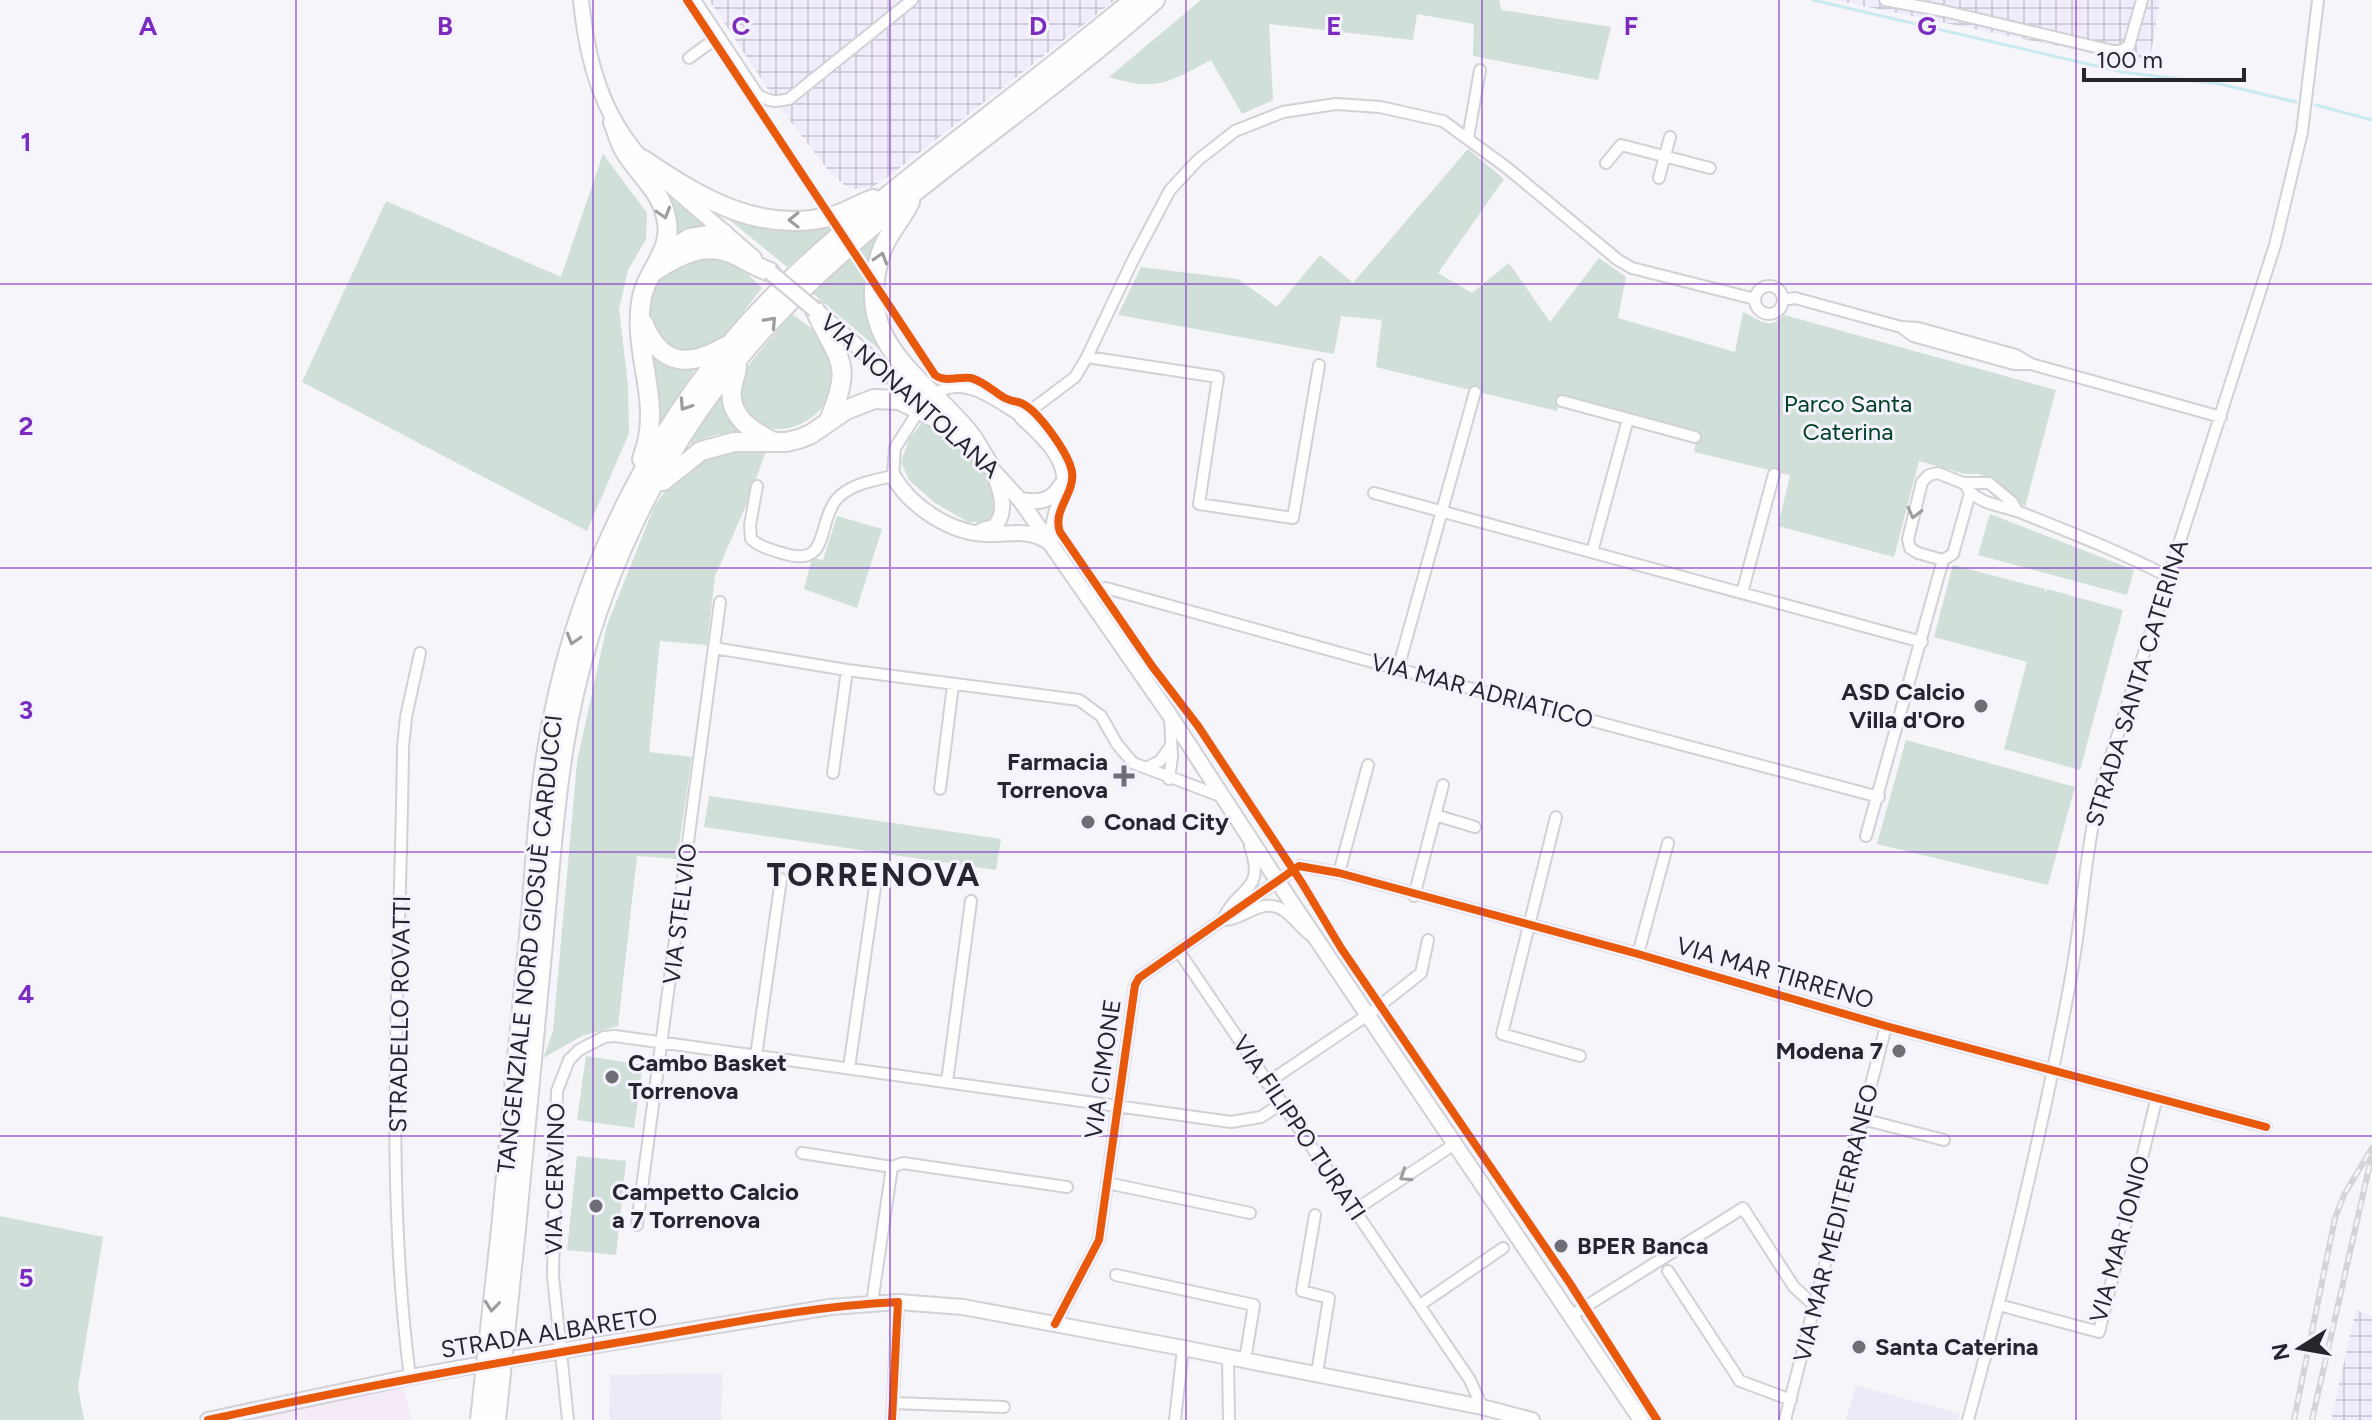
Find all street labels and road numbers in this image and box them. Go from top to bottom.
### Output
street label: VIA NONANTOLANA [815,307,1007,484]
street label: STRADA SANTA CATERINA [2079,535,2194,830]
street label: VIA MAR ADRIATICO [1368,647,1596,734]
street label: TANGENZIALE NORD GIOSUÈ CARDUCCI [491,713,568,1175]
street label: VIA STELVIO [656,842,703,986]
street label: STRADELLO ROVATTI [383,895,416,1133]
street label: VIA MAR TIRRENO [1673,930,1877,1015]
street label: VIA CIMONE [1078,997,1127,1141]
street label: VIA FILIPPO TURATI [1227,1030,1372,1226]
street label: VIA MAR MEDITERRANEO [1787,1081,1884,1365]
street label: VIA CERVINO [539,1103,570,1255]
street label: VIA MAR IONIO [2083,1152,2156,1326]
street label: STRADA ALBARETO [439,1301,659,1364]

